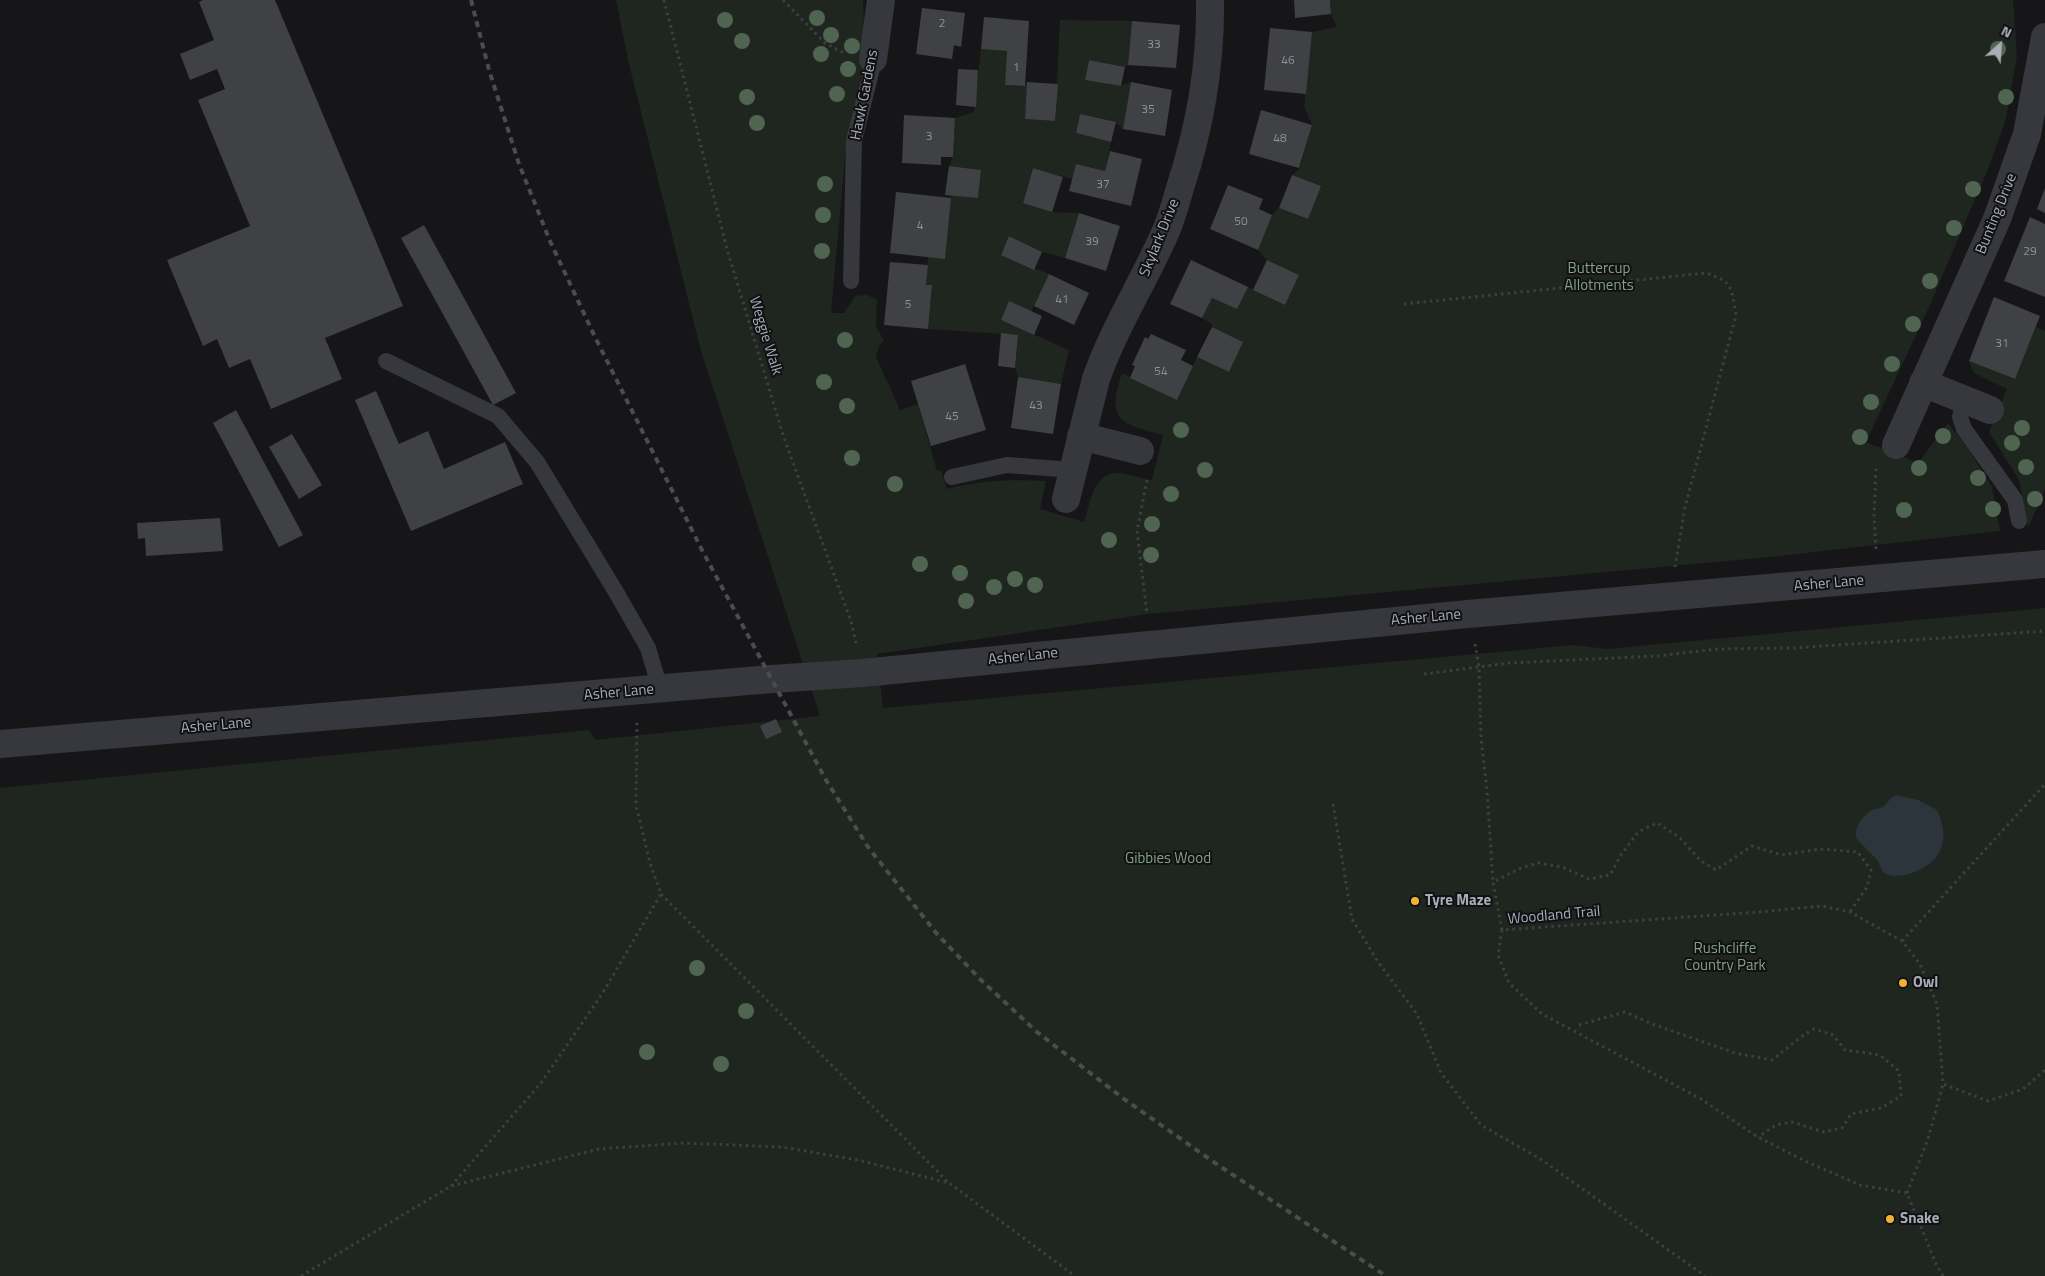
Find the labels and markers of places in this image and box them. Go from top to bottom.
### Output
place label: Tyre Maze [1425,892,1491,910]
marker: Tyre Maze [1409,895,1421,907]
place label: Owl [1913,974,1938,992]
marker: Owl [1897,977,1909,989]
place label: Snake [1900,1210,1939,1228]
marker: Snake [1884,1213,1896,1225]

